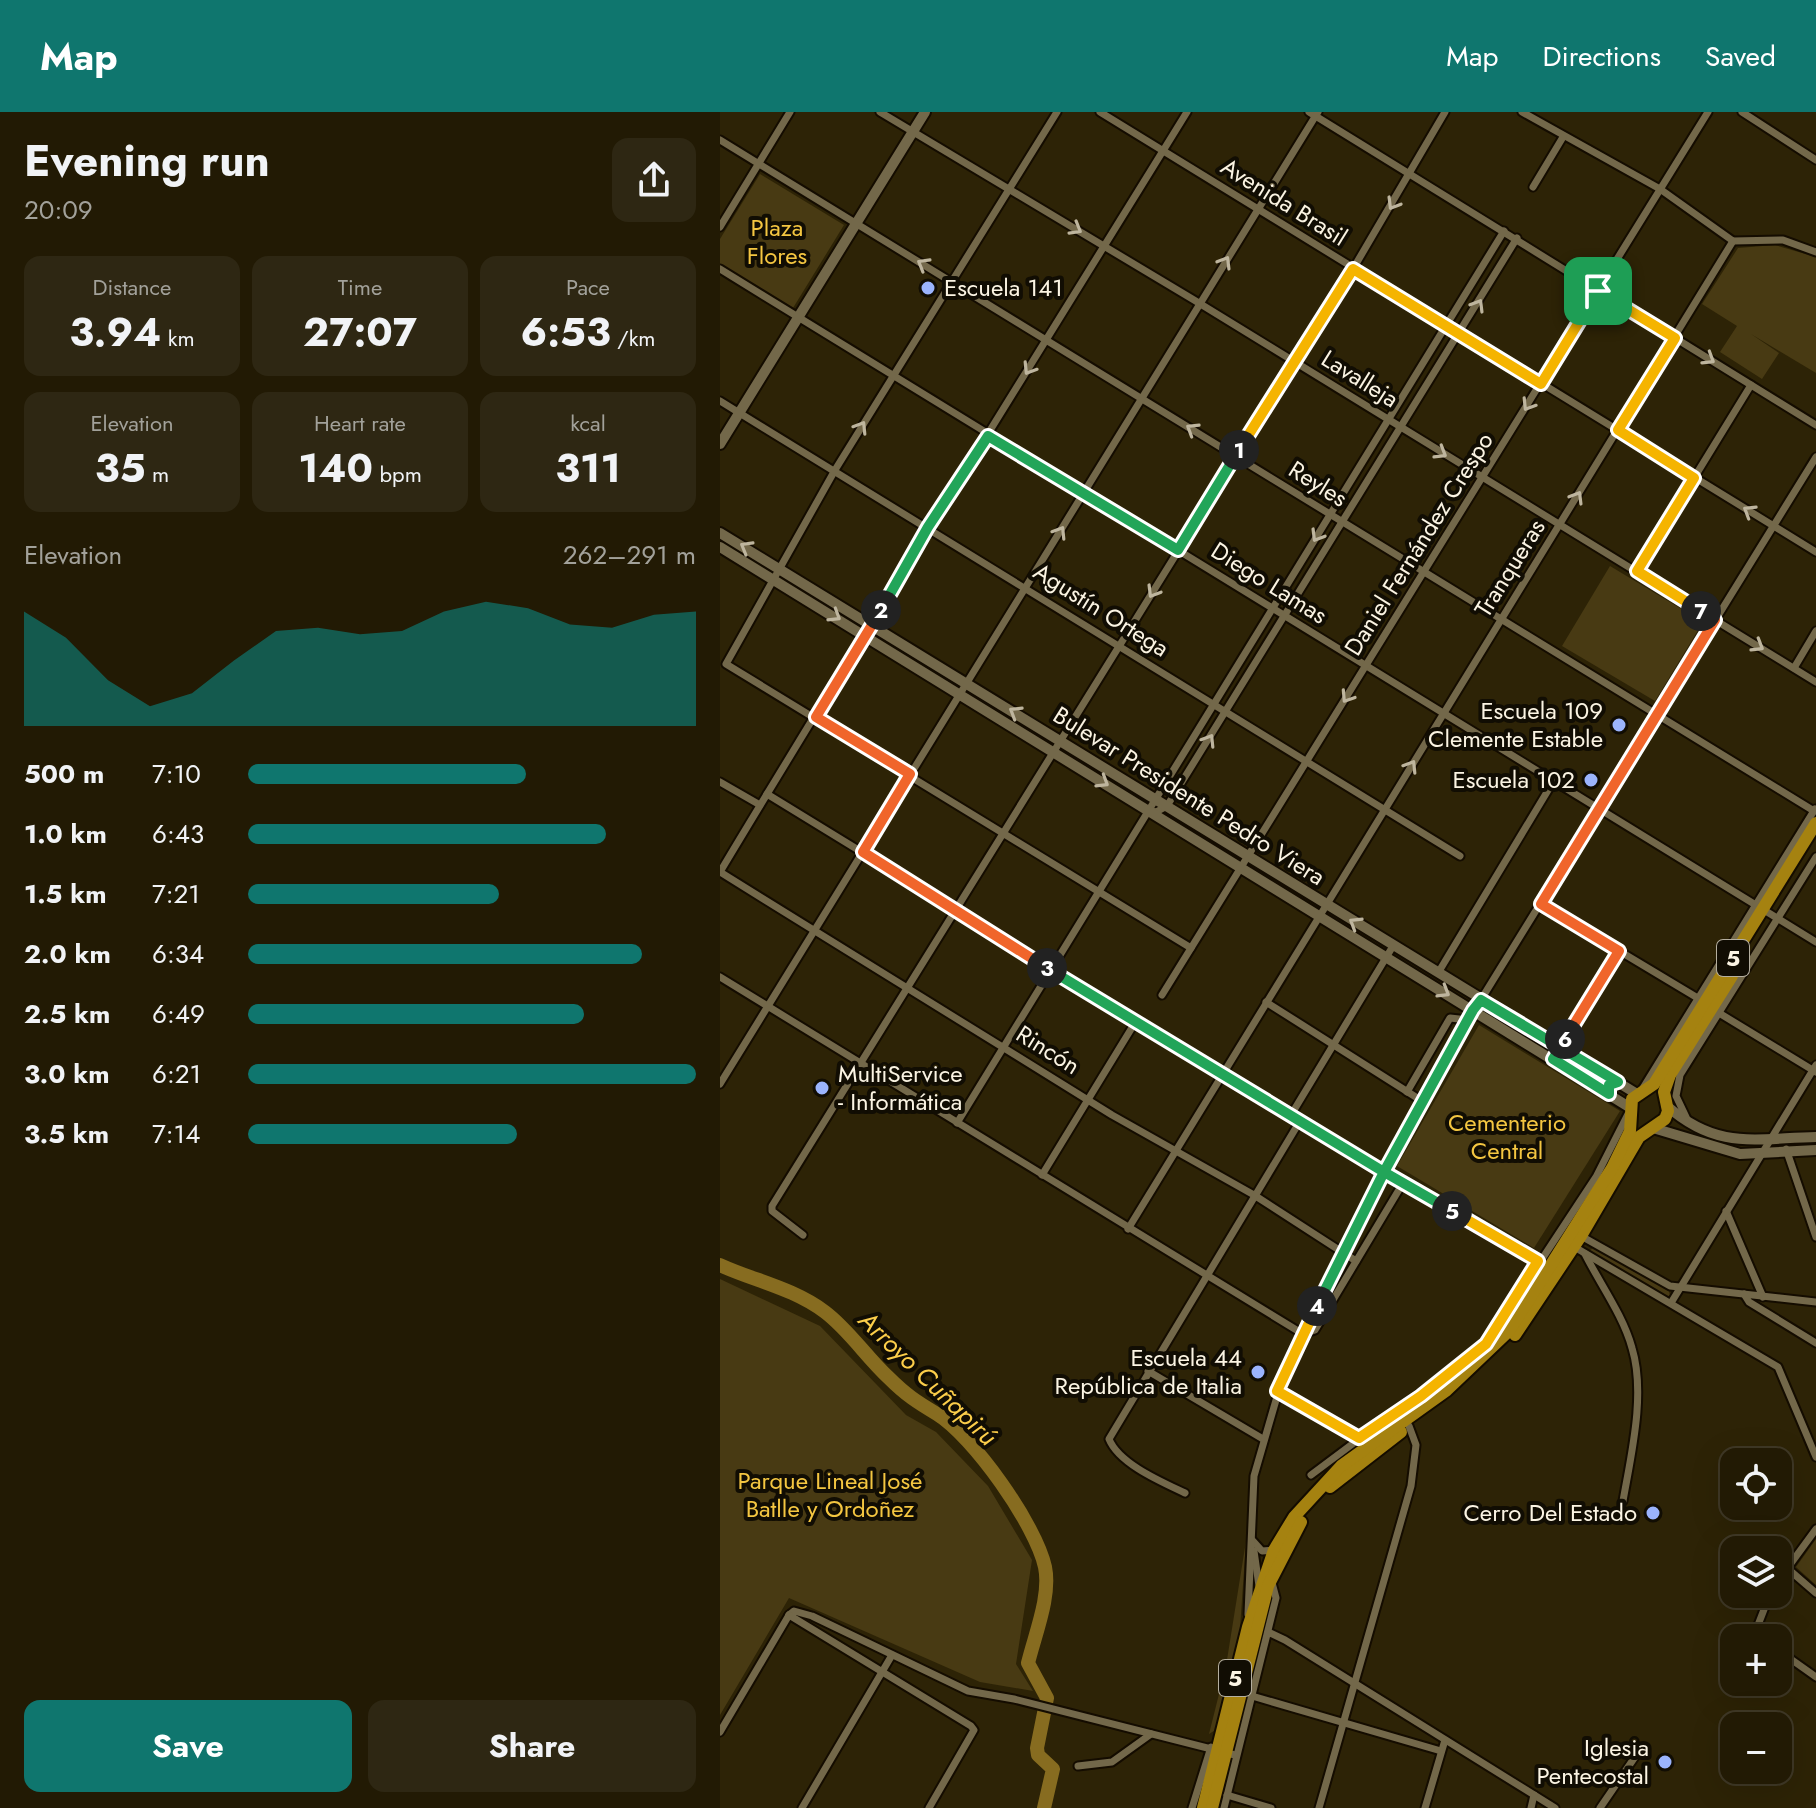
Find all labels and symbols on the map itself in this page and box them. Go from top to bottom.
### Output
street label: Avenida Brasil [1214,149,1354,254]
one-way arrow [1387,195,1403,210]
park label: Plaza Flores [747,210,807,273]
one-way arrow [1067,219,1082,234]
one-way arrow [1216,256,1231,271]
pin [1564,257,1632,325]
one-way arrow [917,258,932,274]
place label: Escuela 141 [944,270,1063,305]
marker: Escuela 141 [919,279,937,297]
one-way arrow [1468,299,1484,314]
street label: Lavalleja [1315,341,1406,416]
one-way arrow [1700,349,1715,365]
one-way arrow [1024,361,1039,375]
one-way arrow [1523,396,1538,411]
one-way arrow [851,421,867,436]
one-way arrow [1186,424,1201,439]
street label: Daniel Fernández Crespo [1335,425,1502,662]
pin: 1 [1219,430,1259,470]
one-way arrow [1432,443,1446,458]
street label: Reyles [1282,452,1354,515]
one-way arrow [1567,491,1583,506]
one-way arrow [1743,506,1758,521]
street label: Tranqueras [1466,512,1553,624]
one-way arrow [1050,526,1065,540]
one-way arrow [1311,527,1327,542]
street label: Diego Lamas [1204,533,1334,632]
one-way arrow [740,541,754,557]
street label: Agustín Ortega [1027,554,1176,665]
one-way arrow [1147,583,1163,598]
pin: 2 [861,590,901,630]
pin: 7 [1681,591,1721,631]
one-way arrow [826,606,841,621]
one-way arrow [1749,637,1764,652]
one-way arrow [1342,689,1357,703]
place label: Escuela 109 Clemente Estable [1428,693,1603,756]
street label: Bulevar Presidente Pedro Viera [1047,697,1332,894]
one-way arrow [1009,707,1024,722]
marker: Escuela 109 Clemente Estable [1610,716,1628,734]
one-way arrow [1199,734,1214,749]
one-way arrow [1401,760,1416,775]
place label: Escuela 102 [1453,762,1575,797]
marker: Escuela 102 [1582,771,1600,789]
one-way arrow [1094,773,1109,788]
one-way arrow [1349,917,1364,932]
road number: 5 [1717,940,1749,976]
pin: 3 [1027,948,1067,988]
one-way arrow [1435,982,1450,998]
street label: Rincón [1010,1016,1087,1083]
pin: 6 [1545,1019,1585,1059]
place label: MultiService - Informática [838,1056,963,1119]
marker: MultiService - Informática [813,1079,831,1097]
park label: Cementerio Central [1448,1105,1566,1168]
pin: 5 [1432,1191,1472,1231]
pin: 4 [1297,1286,1337,1326]
water label: Arroyo Cuñapirú [849,1301,1006,1454]
place label: Escuela 44 República de Italia [1055,1340,1242,1403]
marker: Escuela 44 República de Italia [1249,1363,1267,1381]
park label: Parque Lineal José Batlle y Ordoñez [738,1463,922,1526]
place label: Cerro Del Estado [1463,1495,1637,1530]
marker: Cerro Del Estado [1644,1504,1662,1522]
road number: 5 [1219,1660,1251,1696]
place label: Iglesia Pentecostal [1536,1730,1649,1793]
marker: Iglesia Pentecostal [1656,1753,1674,1771]

